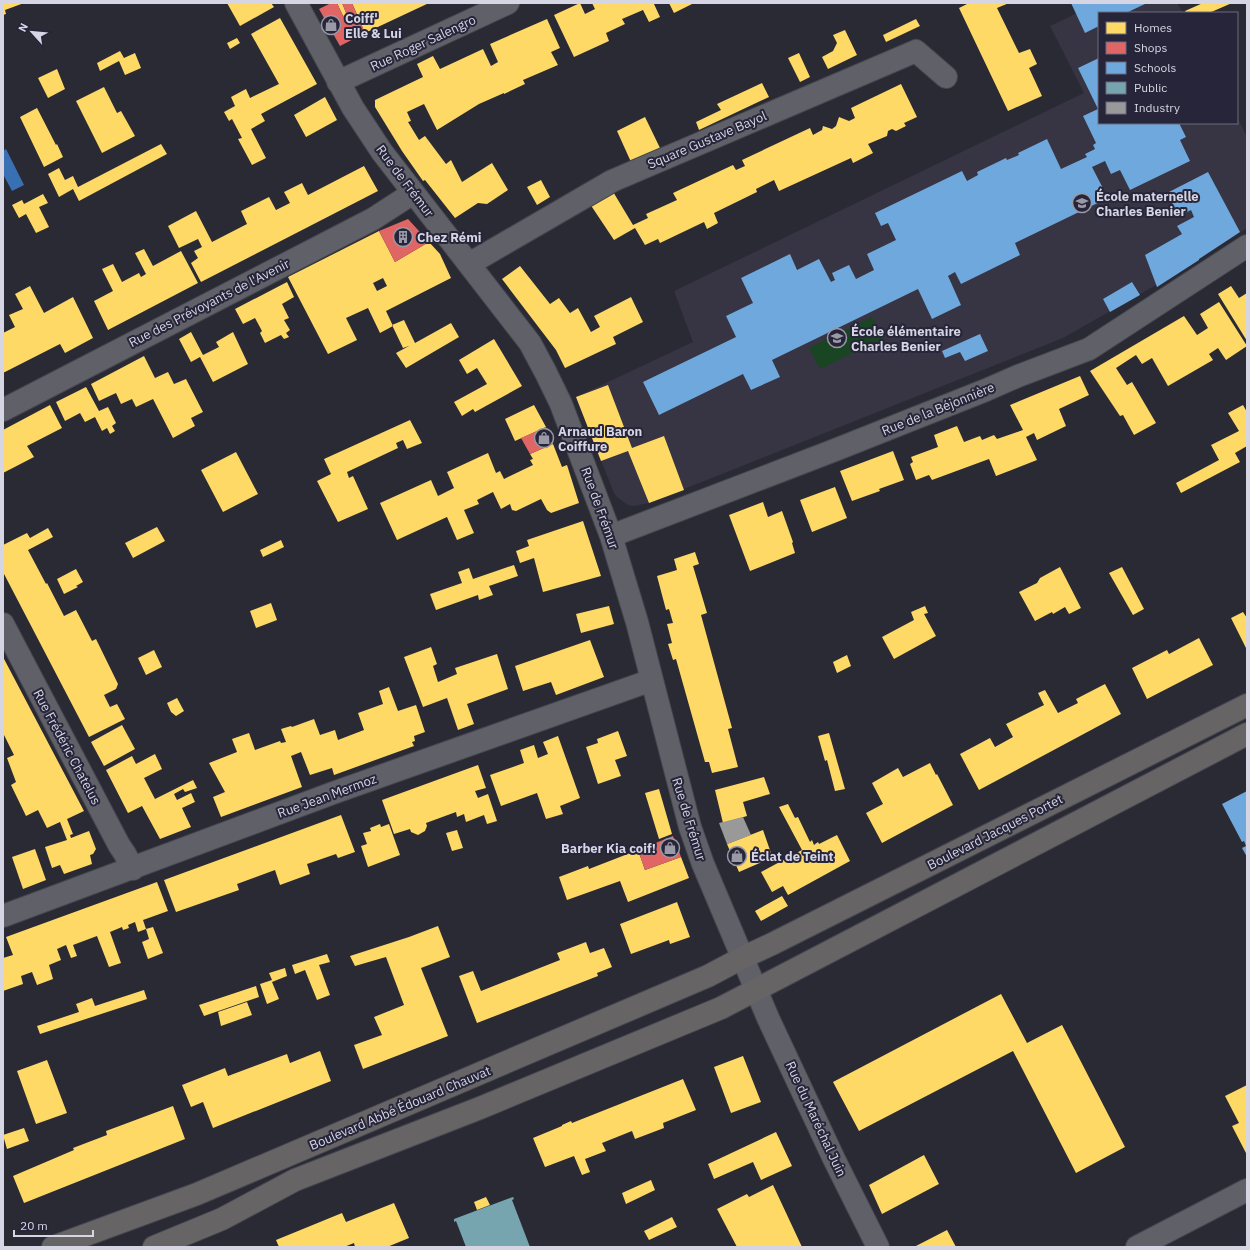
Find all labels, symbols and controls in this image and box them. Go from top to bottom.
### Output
place label: Coiff' Elle & Lui [345,10,402,42]
street label: Rue Roger Salengro [368,11,478,75]
north arrow [12,12,52,52]
legend [1098,12,1238,124]
shop icon: Coiff' Elle & Lui [320,14,342,36]
text: Homes [1134,20,1172,35]
text: N [15,21,31,34]
text: Shops [1134,40,1167,55]
text: Schools [1134,60,1177,75]
text: Public [1134,80,1167,95]
text: Industry [1134,100,1180,115]
street label: Square Gustave Bayol [645,107,769,173]
street label: Rue de Frémur [372,142,438,221]
place label: École maternelle Charles Benier [1096,188,1199,220]
school or university icon: École maternelle Charles Benier [1071,192,1093,214]
building icon: Chez Rémi [392,226,414,248]
place label: Chez Rémi [417,229,481,246]
street label: Rue des Prévoyants de l'Avenir [126,255,292,351]
place label: École élémentaire Charles Benier [851,323,961,355]
school or university icon: École élémentaire Charles Benier [826,327,848,349]
street label: Rue de la Béjonnière [879,379,997,439]
place label: Arnaud Baron Coiffure [558,423,642,455]
shop icon: Arnaud Baron Coiffure [533,427,555,449]
street label: Rue de Frémur [577,465,623,552]
street label: Rue Frédéric Chatelus [29,686,105,808]
street label: Rue Jean Mermoz [275,770,379,822]
street label: Rue de Frémur [668,775,710,863]
street label: Boulevard Jacques Portet [924,790,1066,874]
shop icon: Barber Kia coif! [659,837,681,859]
place label: Barber Kia coif! [561,840,656,857]
shop icon: Éclat de Teint [726,845,748,867]
place label: Éclat de Teint [751,848,834,865]
street label: Rue du Maréchal Juin [782,1059,850,1179]
street label: Boulevard Abbé Édouard Chauvat [307,1062,493,1154]
scale bar [14,1212,93,1238]
text: 20 m [20,1218,48,1233]

